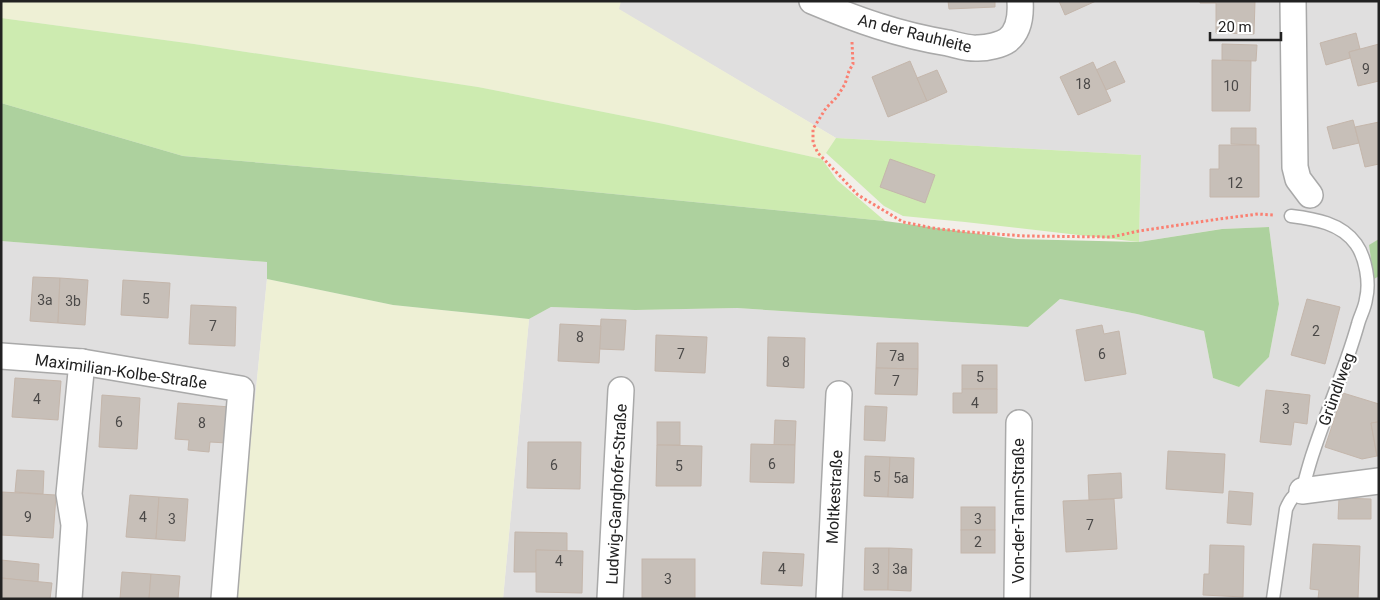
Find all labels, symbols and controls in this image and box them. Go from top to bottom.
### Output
street label: An der Rauhleite [856,10,974,57]
scale bar [1210,10,1281,42]
text: 20 m [1218,18,1252,36]
house number: 9 [1362,61,1370,77]
house number: 18 [1075,76,1091,92]
house number: 10 [1223,78,1239,94]
house number: 12 [1227,175,1243,191]
house number: 5 [142,291,150,307]
house number: 3a [37,292,53,308]
house number: 3b [65,293,81,309]
house number: 7 [209,318,217,334]
house number: 2 [1312,323,1320,339]
house number: 8 [576,329,584,345]
house number: 7 [677,346,685,362]
house number: 6 [1098,346,1106,362]
house number: 7a [889,348,905,364]
street label: Maximilian-Kolbe-Straße [34,350,208,393]
street label: Gründlweg [1314,350,1358,428]
house number: 8 [782,354,790,370]
house number: 5 [976,369,984,385]
house number: 7 [892,373,900,389]
house number: 4 [33,391,41,407]
house number: 4 [971,395,979,411]
house number: 3 [1282,401,1290,417]
street label: Ludwig-Ganghofer-Straße [602,403,631,585]
house number: 6 [115,414,123,430]
house number: 8 [198,415,206,431]
street label: Von-der-Tann-Straße [1009,438,1028,584]
street label: Moltkestraße [823,450,846,544]
house number: 6 [768,456,776,472]
house number: 6 [550,457,558,473]
house number: 5 [675,458,683,474]
house number: 5 [873,469,881,485]
house number: 5a [893,470,909,486]
house number: 9 [24,509,32,525]
house number: 4 [139,509,147,525]
house number: 3 [168,511,176,527]
house number: 3 [974,511,982,527]
house number: 7 [1086,517,1094,533]
house number: 2 [974,534,982,550]
house number: 4 [555,553,563,569]
house number: 4 [778,561,786,577]
house number: 3 [872,561,880,577]
house number: 3a [892,561,908,577]
house number: 3 [664,571,672,587]

